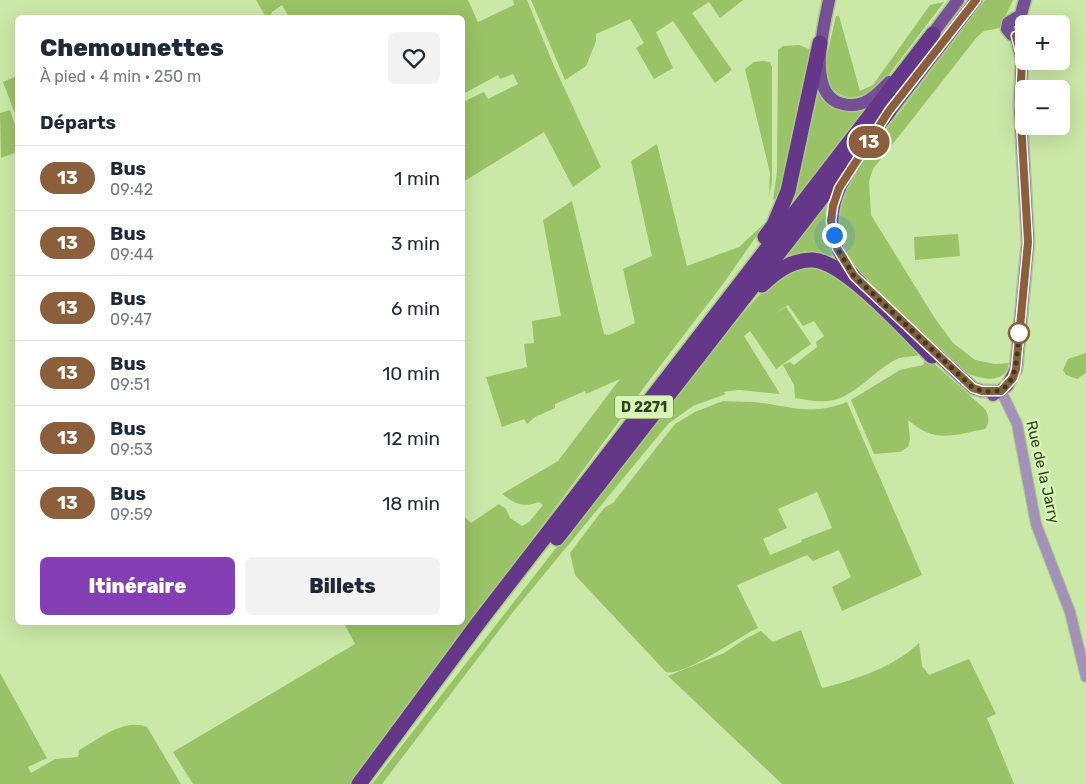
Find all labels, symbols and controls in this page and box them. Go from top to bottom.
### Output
map controls [1015,15,1070,135]
button: + [1015,15,1070,70]
button: heart [388,32,440,84]
text: Chemounettes [40,34,224,62]
text: À pied · 4 min · 250 m [40,67,201,86]
button: − [1015,80,1070,135]
text: Départs [40,111,116,134]
line badge: 13 [846,126,892,158]
text: 13 [859,131,879,153]
text: Bus [110,157,146,180]
text: 13 [57,167,78,189]
text: 1 min [394,167,440,190]
text: 09:42 [110,180,153,199]
text: Bus [110,222,146,245]
your location [822,223,847,248]
text: 13 [57,232,78,254]
text: 3 min [391,232,440,255]
text: 09:44 [110,245,154,264]
text: Bus [110,287,146,310]
text: 13 [57,297,78,319]
text: 6 min [391,297,440,320]
text: 09:47 [110,310,152,329]
unlabelled marker [1008,322,1030,344]
text: Bus [110,352,146,375]
text: 13 [57,362,78,384]
text: 10 min [382,362,440,385]
text: 09:51 [110,375,150,394]
road number: D 2271 [615,396,673,418]
text: Bus [110,417,146,440]
street label: Rue de la Jarry [1022,419,1064,525]
text: 13 [57,427,78,449]
text: 12 min [383,427,440,450]
text: 09:53 [110,440,153,459]
text: Bus [110,482,146,505]
text: 13 [57,492,78,514]
text: 18 min [382,492,440,515]
text: 09:59 [110,505,153,524]
button: Itinéraire [40,557,235,615]
button: Billets [245,557,440,615]

